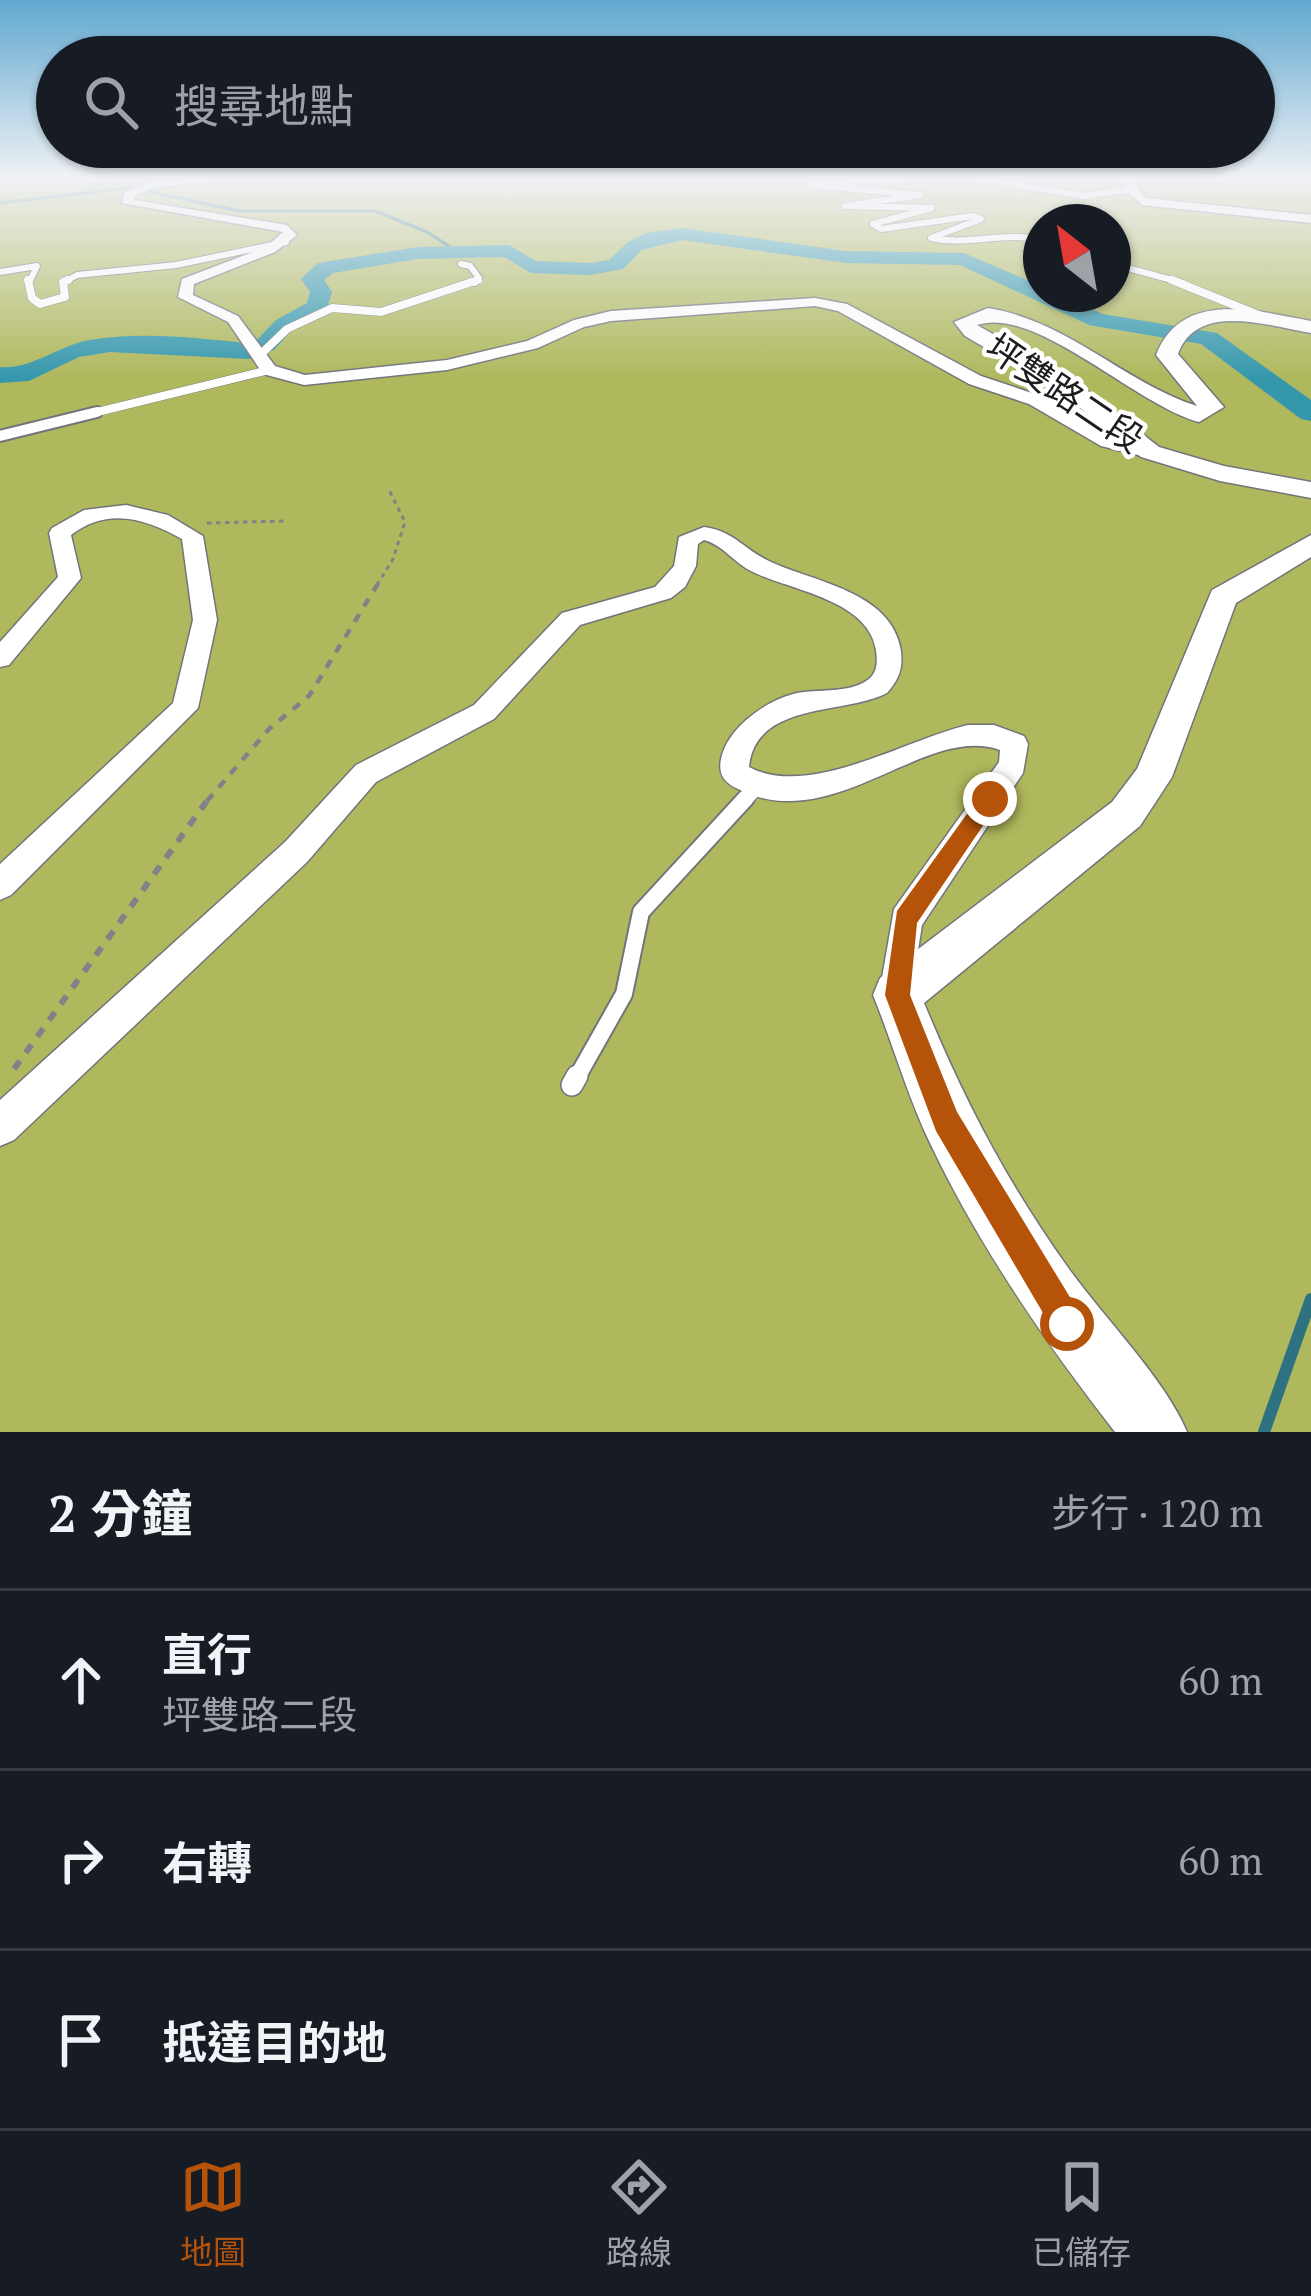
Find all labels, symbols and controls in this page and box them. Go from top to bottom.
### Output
search box [36,36,1275,168]
icon: search [78,69,144,135]
text: 搜尋地點 [174,75,354,135]
north arrow [1023,204,1131,312]
street label: 坪雙路二段 [978,323,1153,462]
route end [963,772,1017,826]
route start [1040,1297,1094,1351]
text: 2 分鐘 [48,1479,193,1547]
text: 步行 · 120 m [1051,1486,1263,1538]
text: 直行 [162,1624,252,1684]
icon: ahead [48,1647,114,1713]
text: 60 m [1178,1654,1263,1706]
text: 坪雙路二段 [162,1688,357,1740]
icon: right [48,1827,114,1893]
text: 右轉 [162,1832,252,1892]
text: 60 m [1178,1834,1263,1886]
icon: arrive [48,2007,114,2073]
text: 抵達目的地 [162,2012,387,2072]
tab: 地圖 [180,2154,246,2274]
tab: 路線 [606,2154,672,2274]
tab: 已儲存 [1032,2154,1131,2274]

